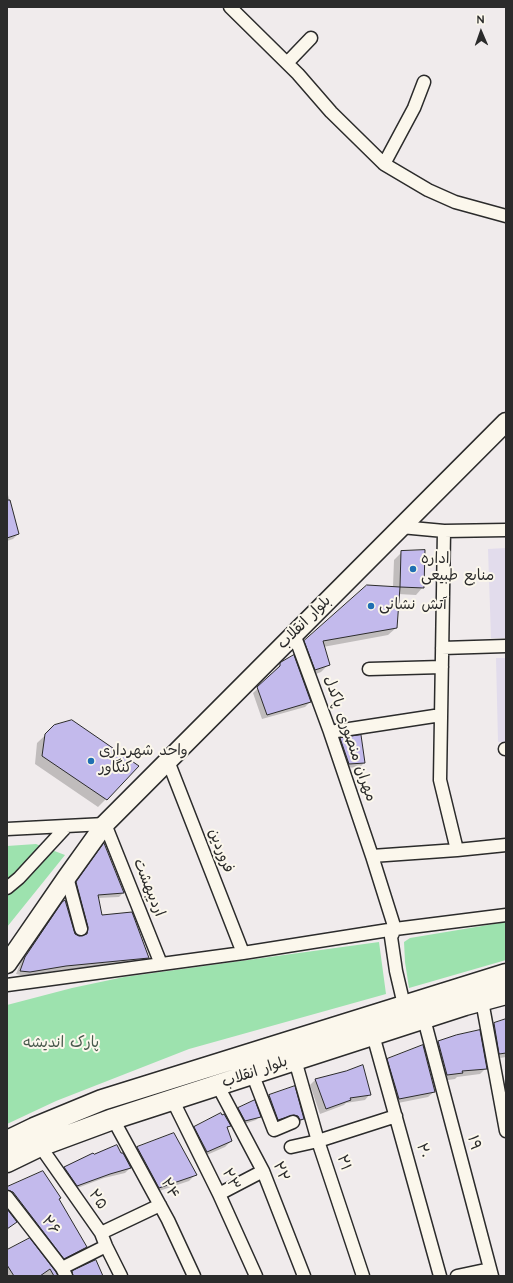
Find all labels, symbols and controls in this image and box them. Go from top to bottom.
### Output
north arrow [461,12,501,52]
text: N [477,12,484,27]
place label: اداره منابع طبیعی [421,551,494,586]
marker: اداره منابع طبیعی [408,564,418,574]
street label: بلوار انقلاب [274,592,336,654]
place label: آتش نشانی [379,597,447,615]
marker: آتش نشانی [366,601,376,611]
street label: مهران منصوری پاکدل [319,674,379,804]
place label: واحد شهرداری کنگاور [99,743,188,778]
marker: واحد شهرداری کنگاور [86,756,96,766]
street label: فروردین [203,826,237,876]
street label: اردیبهشت [128,856,168,920]
park label: پارک اندیشه [23,1035,99,1053]
street label: بلوار انقلاب [220,1053,290,1093]
street label: ۱۹ [462,1133,484,1153]
street label: ۲۰ [411,1141,433,1161]
street label: ۲۱ [332,1153,354,1173]
street label: ۲۲ [268,1159,292,1185]
street label: ۲۳ [217,1166,243,1194]
street label: ۲۴ [156,1175,182,1203]
street label: ۲۵ [84,1186,110,1214]
street label: ۲۶ [37,1213,63,1239]

